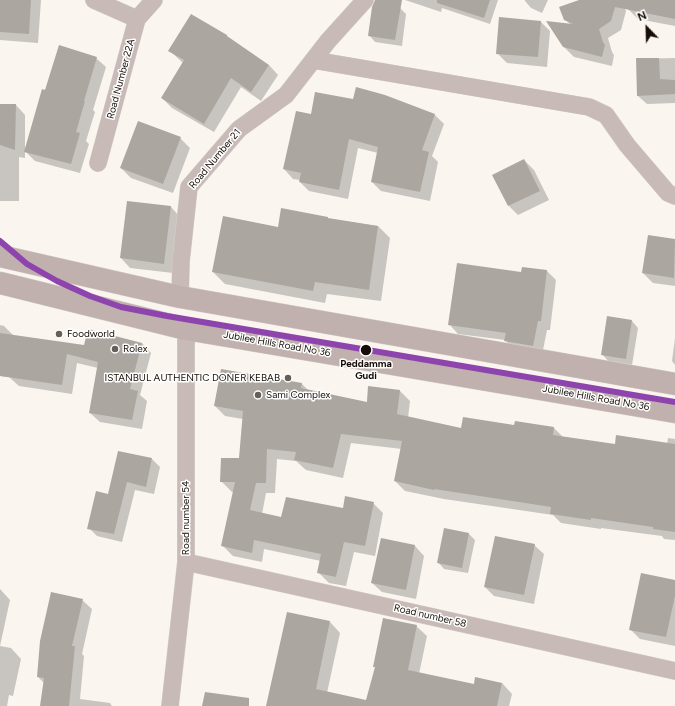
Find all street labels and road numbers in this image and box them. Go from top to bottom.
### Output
street label: Road Number 22A [105,38,137,120]
street label: Road Number 21 [187,127,243,191]
street label: Jubilee Hills Road No 36 [223,329,331,359]
street label: Jubilee Hills Road No 36 [542,383,650,413]
street label: Road number 54 [180,481,192,555]
street label: Road number 58 [392,602,468,630]

